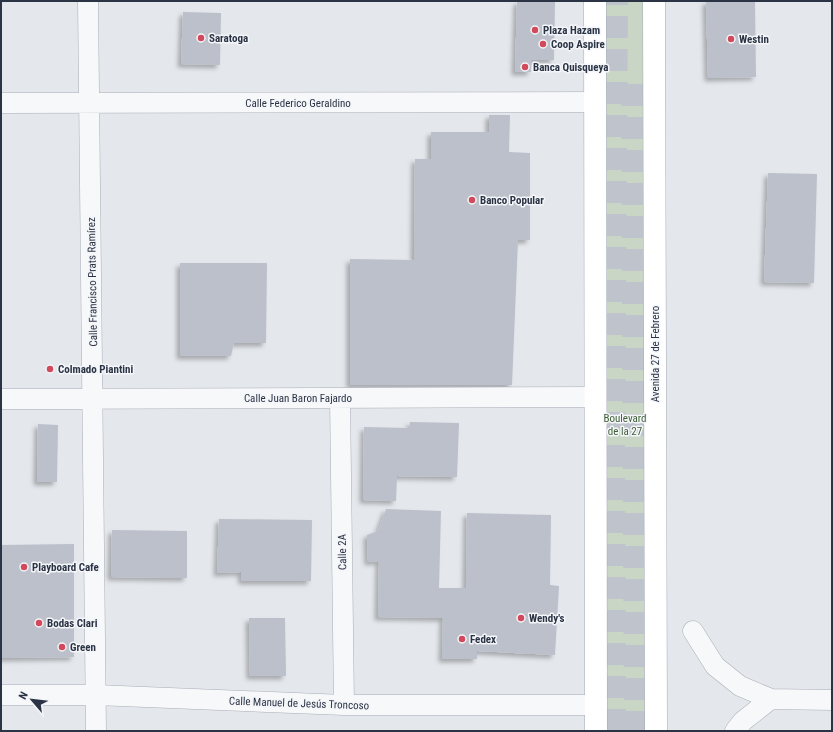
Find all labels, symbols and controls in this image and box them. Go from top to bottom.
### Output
place label: Plaza Hazam [543,24,600,37]
marker: Plaza Hazam [530,25,540,35]
place label: Saratoga [209,32,248,45]
marker: Saratoga [196,33,206,43]
place label: Westin [739,33,769,46]
marker: Westin [726,34,736,44]
place label: Coop Aspire [551,38,605,51]
marker: Coop Aspire [538,39,548,49]
place label: Banca Quisqueya [533,61,608,74]
marker: Banca Quisqueya [520,62,530,72]
street label: Calle Federico Geraldino [245,97,351,110]
place label: Banco Popular [480,194,544,207]
marker: Banco Popular [467,195,477,205]
street label: Calle Francisco Prats Ramírez [85,217,100,347]
street label: Avenida 27 de Febrero [649,305,662,402]
place label: Colmado Piantini [58,363,133,376]
marker: Colmado Piantini [45,364,55,374]
street label: Calle Juan Baron Fajardo [244,392,353,405]
park label: Boulevard de la 27 [603,412,647,438]
street label: Calle 2A [336,533,349,570]
place label: Playboard Cafe [32,561,99,574]
marker: Playboard Cafe [19,562,29,572]
place label: Wendy's [529,612,564,625]
marker: Wendy's [516,613,526,623]
place label: Bodas Clari [47,617,98,630]
marker: Bodas Clari [34,618,44,628]
place label: Fedex [470,633,496,646]
marker: Fedex [457,634,467,644]
place label: Green [70,641,96,654]
marker: Green [57,642,67,652]
north arrow [12,680,52,720]
text: N [16,689,31,702]
street label: Calle Manuel de Jesús Troncoso [229,695,370,712]

